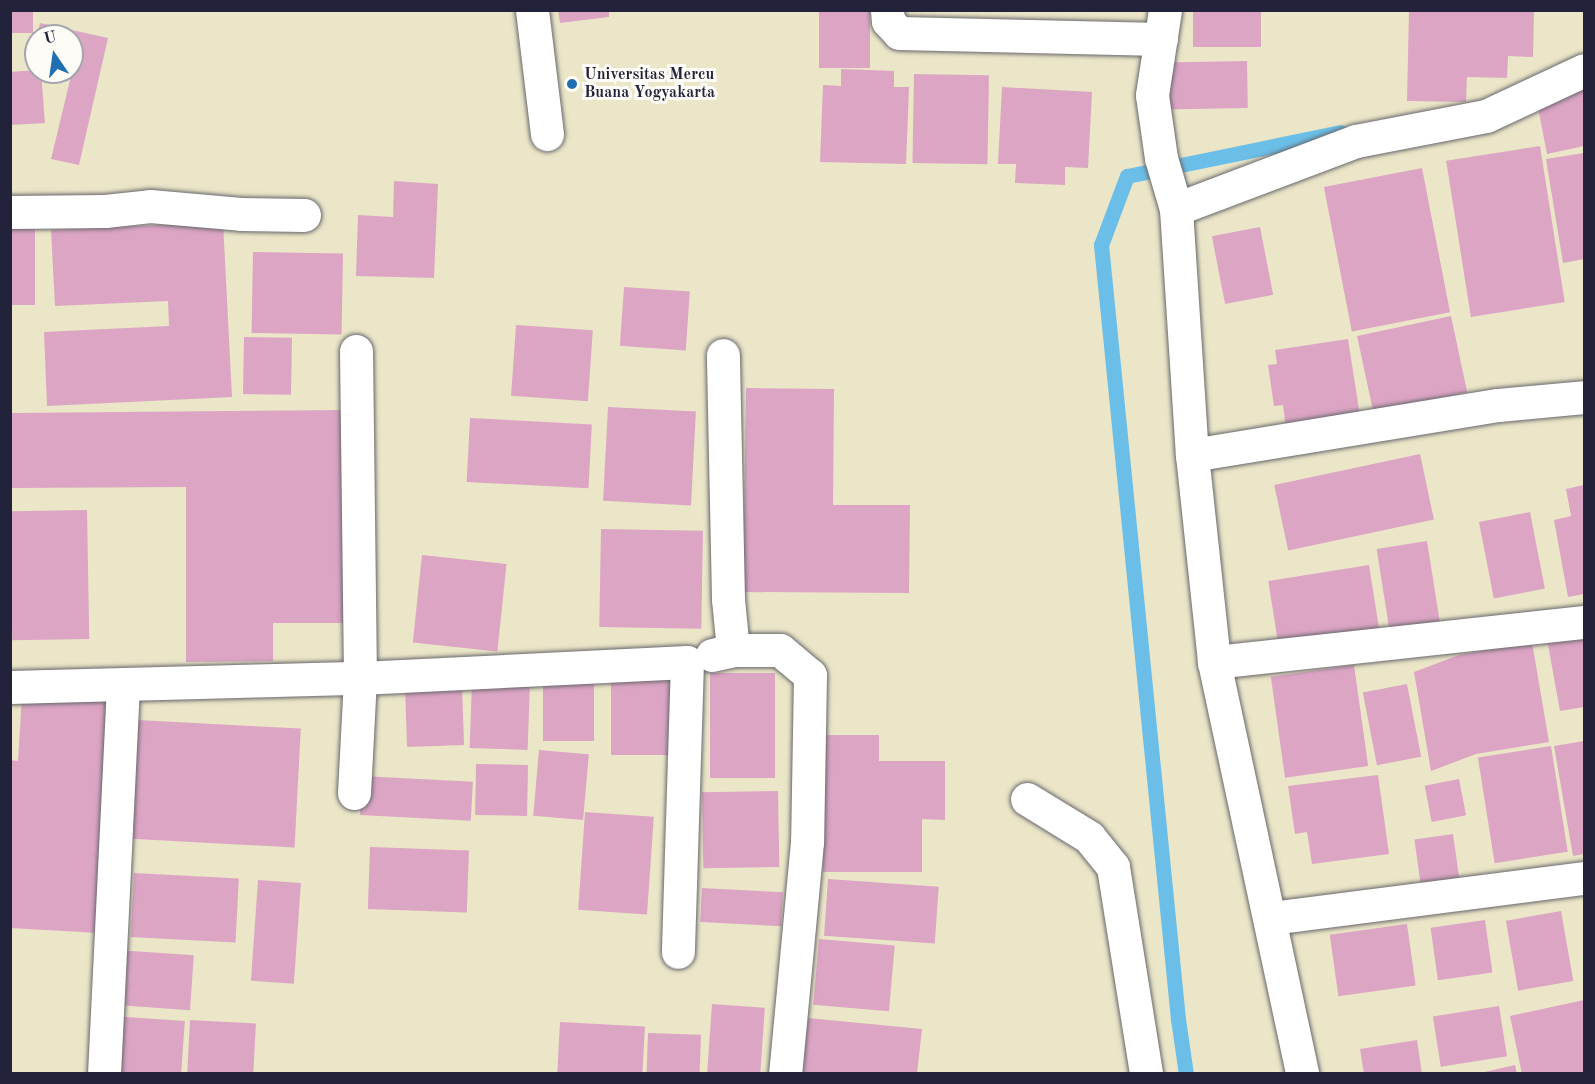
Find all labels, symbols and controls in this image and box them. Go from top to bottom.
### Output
north arrow [24,24,84,84]
text: U [42,29,58,48]
place label: Universitas Mercu Buana Yogyakarta [584,65,715,103]
marker: Universitas Mercu Buana Yogyakarta [565,77,579,91]

